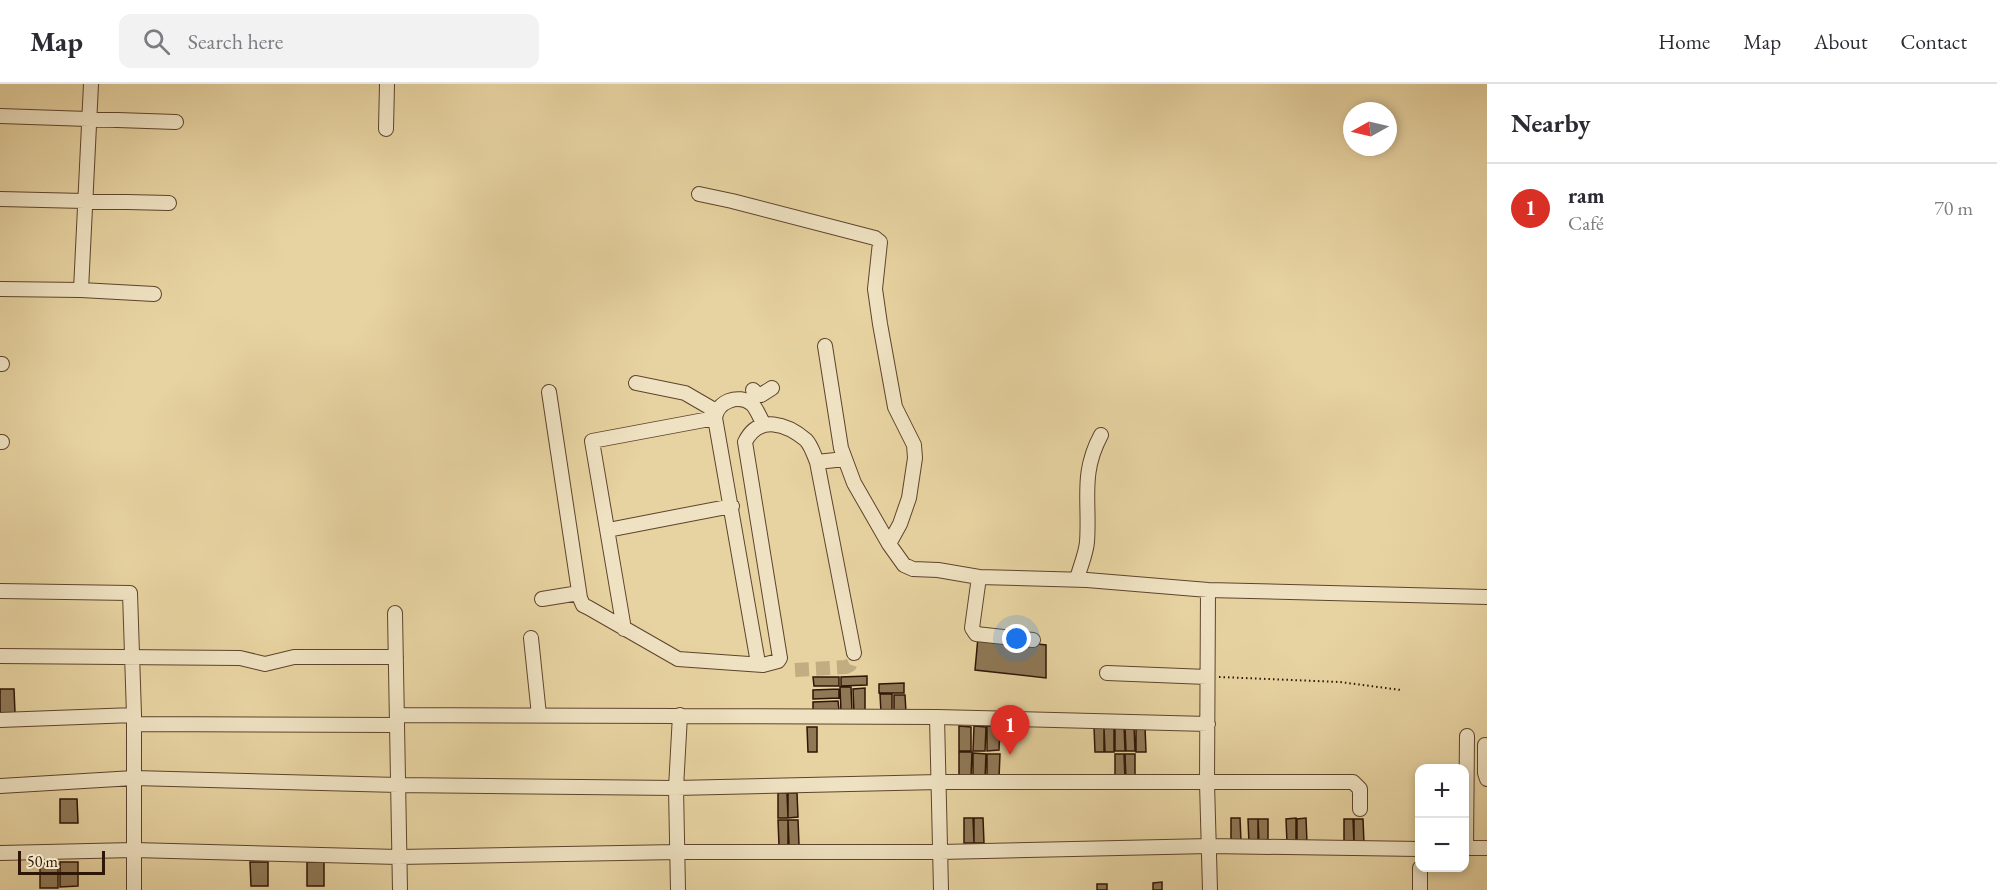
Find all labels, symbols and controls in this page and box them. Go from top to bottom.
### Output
search box [119,14,539,68]
text: Map [30,23,83,59]
icon: search [140,25,173,58]
text: Search here [188,27,283,56]
text: Home [1658,28,1710,55]
text: Map [1743,28,1781,55]
text: About [1814,28,1867,55]
text: Contact [1900,28,1967,55]
north arrow [1343,102,1397,156]
text: Nearby [1511,106,1591,140]
text: ram [1568,181,1605,210]
text: 1 [1525,195,1536,221]
text: 70 m [1934,195,1973,221]
text: Café [1568,210,1604,236]
your location [1002,624,1031,653]
pin: 1 [990,706,1030,755]
map controls [1415,764,1469,872]
button: + [1415,764,1469,818]
button: − [1415,818,1469,872]
scale bar [18,848,105,876]
text: 50 m [27,851,58,872]

